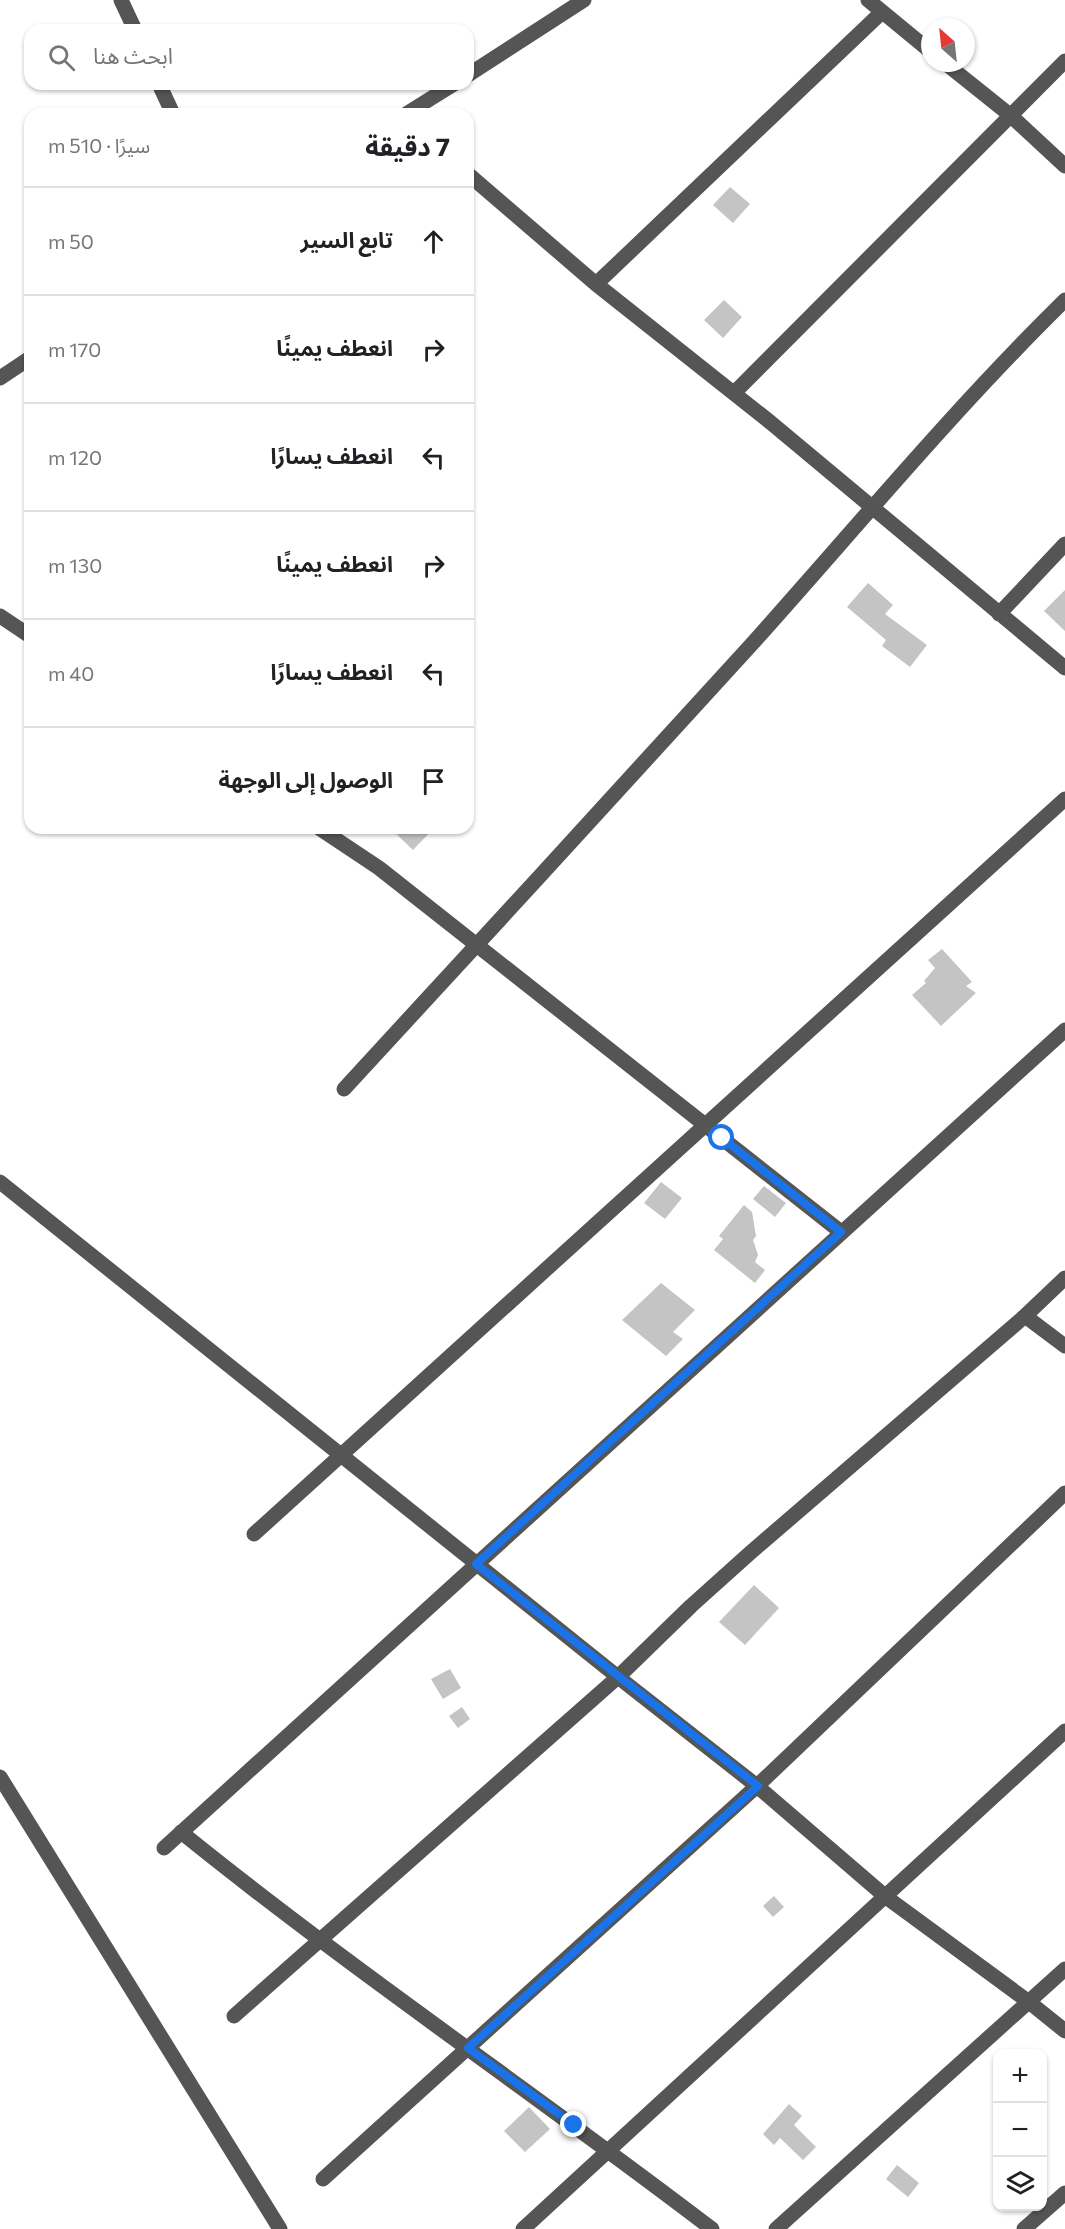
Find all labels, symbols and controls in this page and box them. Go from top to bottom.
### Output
north arrow [921,18,975,72]
search box [24,24,474,90]
icon: search [45,41,78,74]
text: ابحث هنا [93,42,173,69]
text: 7 دقيقة [365,130,450,161]
text: سيرًا · 510 m [48,133,150,157]
icon: ahead [417,225,450,258]
text: تابع السير [301,226,393,253]
text: 50 m [48,229,94,253]
icon: right [417,333,450,366]
text: انعطف يمينًا [276,334,393,361]
text: 170 m [48,337,101,361]
icon: left [417,441,450,474]
text: انعطف يسارًا [271,442,393,469]
text: 120 m [48,445,102,469]
icon: right [417,549,450,582]
text: انعطف يمينًا [276,550,393,577]
text: 130 m [48,553,102,577]
icon: left [417,657,450,690]
text: انعطف يسارًا [271,658,393,685]
text: 40 m [48,661,94,685]
icon: arrive [417,765,450,798]
text: الوصول إلى الوجهة [218,766,393,793]
route start [708,1124,734,1150]
map controls [993,2049,1047,2211]
button: + [993,2049,1047,2103]
button: − [993,2103,1047,2157]
route end [560,2111,586,2137]
button: layers [993,2157,1047,2211]

